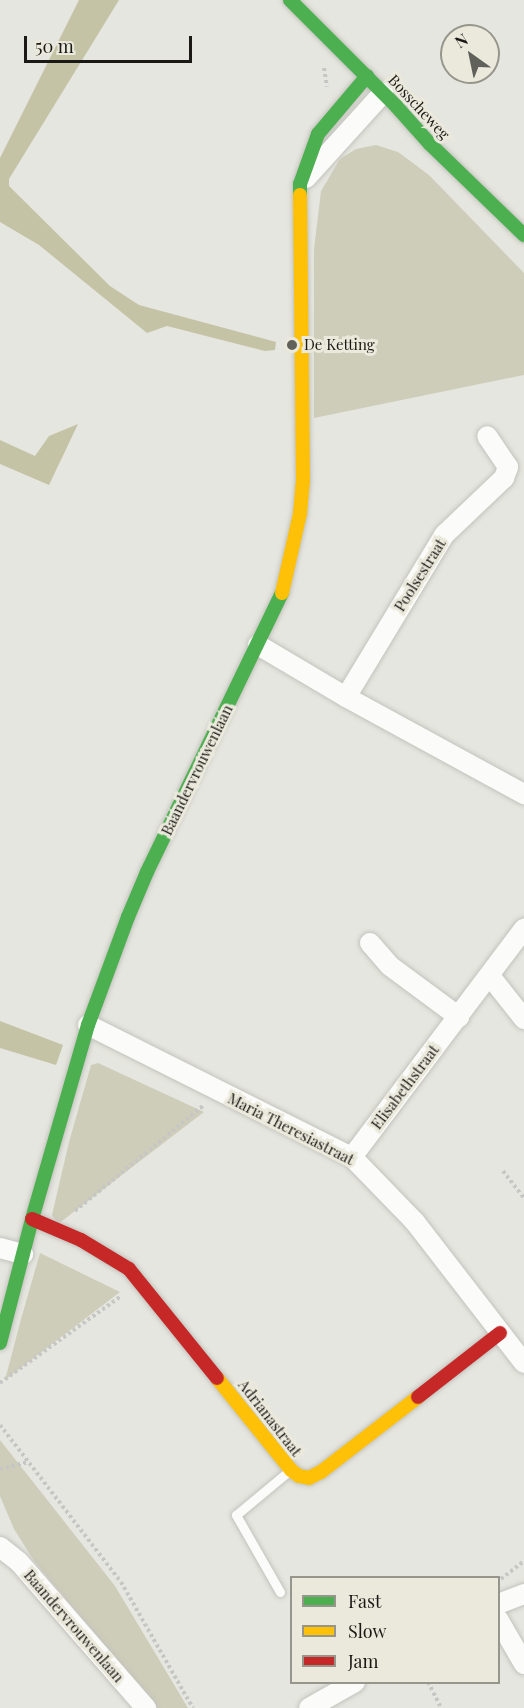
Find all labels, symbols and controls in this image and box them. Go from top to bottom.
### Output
scale bar [27,24,195,62]
north arrow [440,24,500,84]
text: N [450,28,472,52]
text: 50 m [35,34,74,58]
street label: Bosscheweg [385,71,453,143]
place label: De Ketting [304,336,375,354]
marker: De Ketting [285,338,299,352]
street label: Poolsestraat [391,535,449,615]
street label: Baandervrouwenlaan [158,702,236,838]
street label: Elisabethstraat [367,1041,443,1133]
street label: Maria Theresiastraat [225,1089,357,1169]
street label: Adrianastraat [235,1376,305,1460]
street label: Baandervrouwenlaan [20,1566,128,1686]
legend [290,1576,500,1684]
text: Fast [348,1589,381,1613]
text: Slow [348,1619,386,1643]
text: Jam [348,1649,378,1673]

